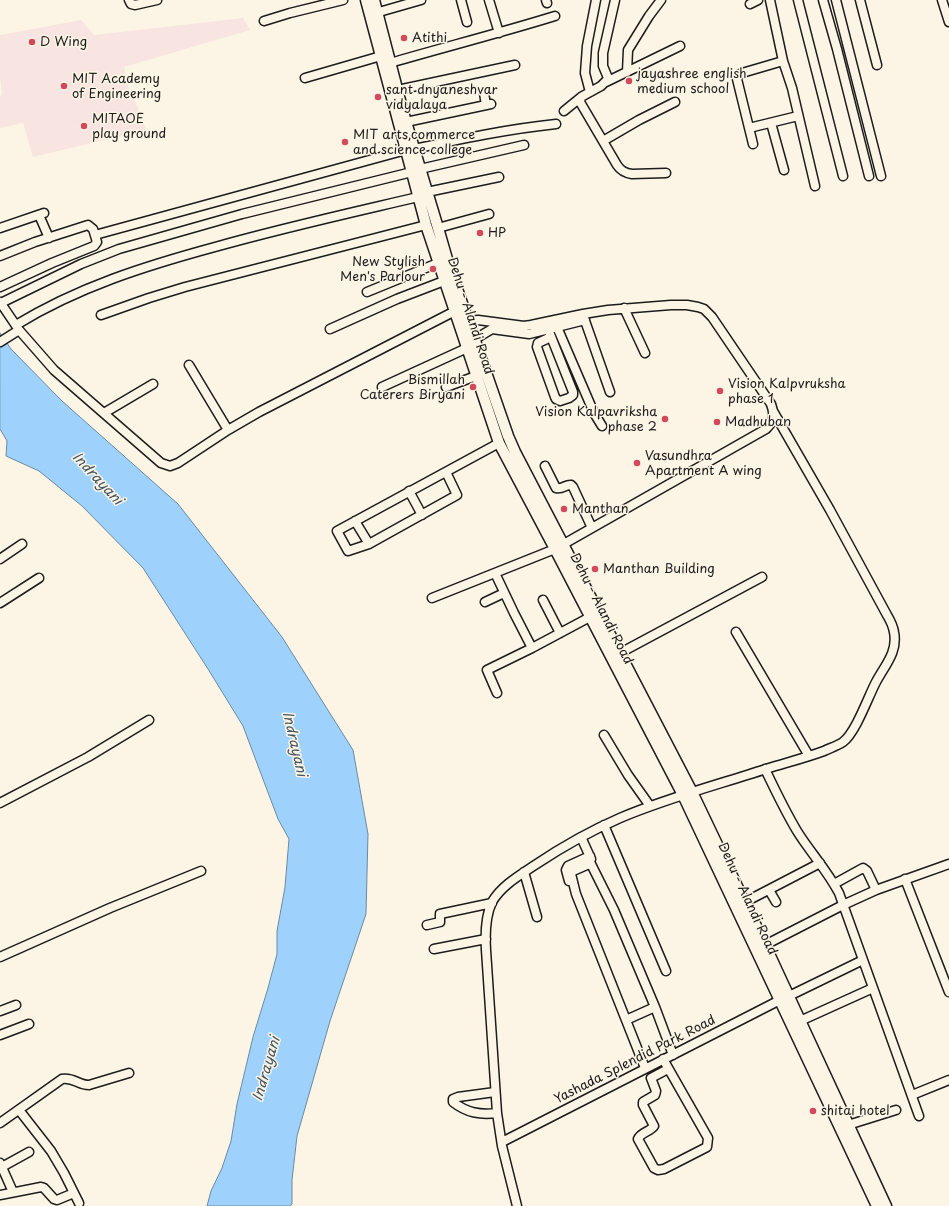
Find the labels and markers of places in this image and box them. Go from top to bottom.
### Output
place label: Atithi [412,30,447,46]
marker: Atithi [399,33,409,43]
place label: D Wing [40,34,87,50]
marker: D Wing [27,37,37,47]
place label: jayashree english medium school [637,66,747,97]
place label: MIT Academy of Engineering [72,71,161,102]
marker: jayashree english medium school [624,76,634,86]
marker: MIT Academy of Engineering [59,81,69,91]
place label: sant dnyaneshvar vidyalaya [386,82,498,113]
marker: sant dnyaneshvar vidyalaya [373,92,383,102]
place label: MITAOE play ground [92,111,166,142]
marker: MITAOE play ground [79,121,89,131]
place label: MIT arts,commerce and science college [353,127,475,158]
marker: MIT arts,commerce and science college [340,137,350,147]
place label: HP [488,225,506,241]
marker: HP [475,228,485,238]
place label: New Stylish Men's Parlour [340,254,425,285]
marker: New Stylish Men's Parlour [428,264,438,274]
place label: Bismillah Caterers Biryani [360,372,465,403]
place label: Vision Kalpvruksha phase 1 [728,376,846,407]
marker: Bismillah Caterers Biryani [468,382,478,392]
marker: Vision Kalpvruksha phase 1 [715,386,725,396]
place label: Vision Kalpavriksha phase 2 [535,404,657,435]
marker: Vision Kalpavriksha phase 2 [660,414,670,424]
place label: Madhuban [725,414,791,430]
marker: Madhuban [712,417,722,427]
place label: Vasundhra Apartment A wing [645,448,762,479]
marker: Vasundhra Apartment A wing [632,458,642,468]
place label: Manthan [572,501,629,517]
marker: Manthan [559,504,569,514]
place label: Manthan Building [603,561,715,577]
marker: Manthan Building [590,564,600,574]
place label: shitai hotel [821,1103,890,1119]
marker: shitai hotel [808,1106,818,1116]

